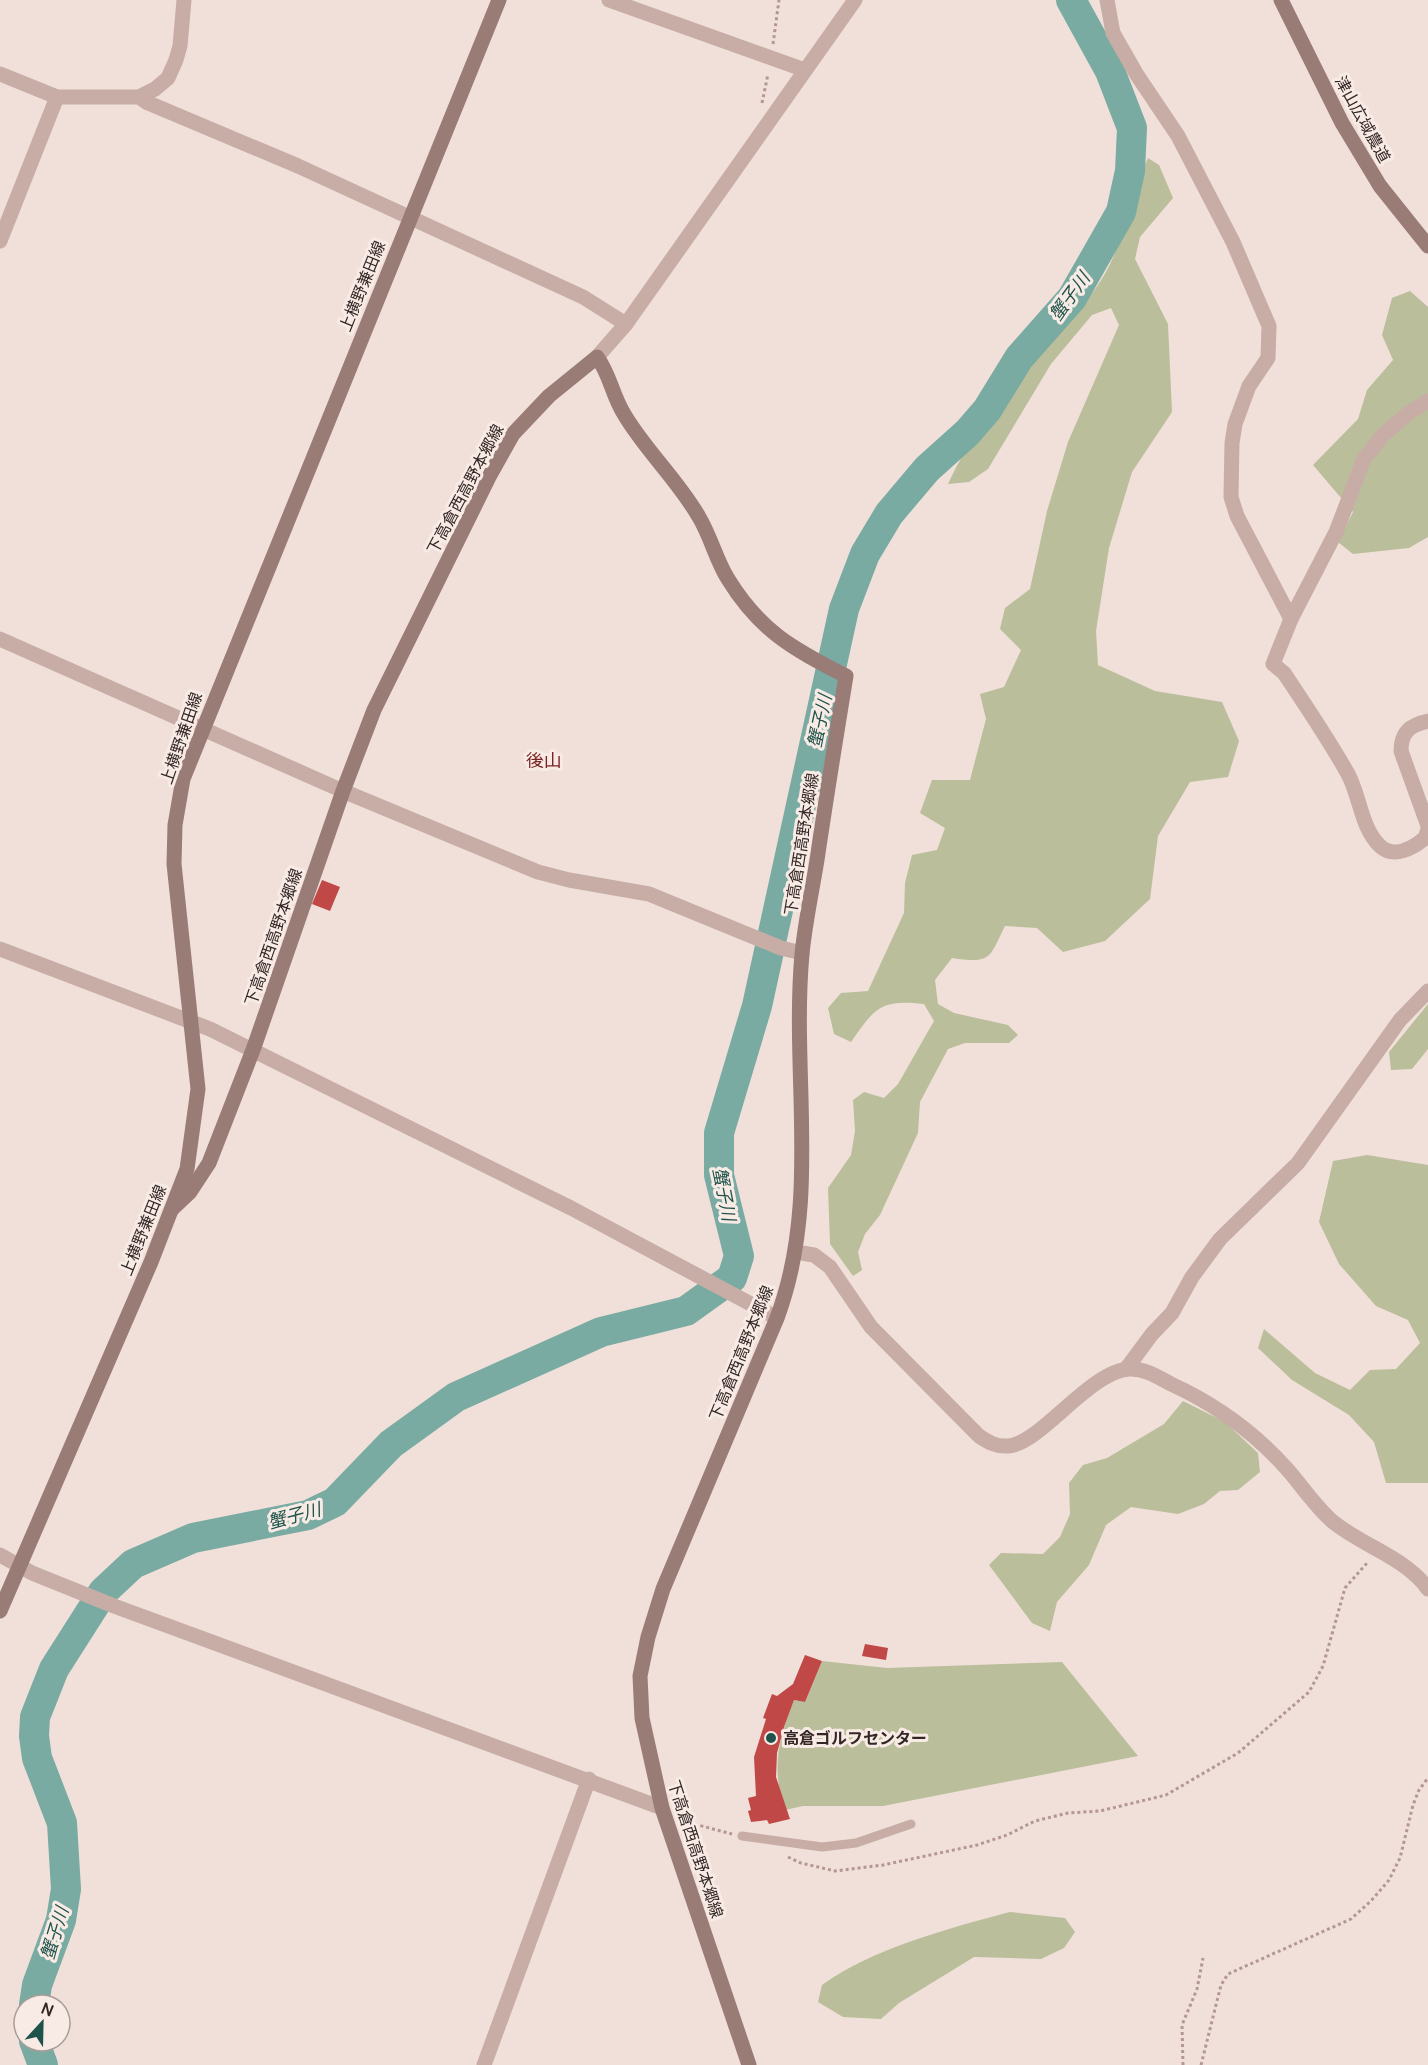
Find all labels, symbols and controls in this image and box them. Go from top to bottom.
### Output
street label: 津山広域農道 [1330,72,1396,166]
street label: 上横野兼田線 [334,237,390,335]
water label: 蟹子川 [1043,265,1096,325]
street label: 下高倉西高野本郷線 [421,420,509,558]
street label: 上横野兼田線 [155,689,207,787]
water label: 蟹子川 [802,690,837,750]
district label: 後山 [526,748,562,772]
street label: 下高倉西高野本郷線 [779,771,823,917]
street label: 下高倉西高野本郷線 [239,865,307,1009]
water label: 蟹子川 [708,1165,742,1225]
street label: 上横野兼田線 [115,1181,171,1279]
street label: 下高倉西高野本郷線 [704,1282,778,1424]
water label: 蟹子川 [265,1496,325,1534]
place label: 高倉ゴルフセンター [783,1727,927,1749]
marker: 高倉ゴルフセンター [764,1731,778,1745]
street label: 下高倉西高野本郷線 [663,1777,729,1921]
water label: 蟹子川 [35,1902,74,1962]
north arrow [12,1993,72,2053]
text: N [38,1997,57,2021]

